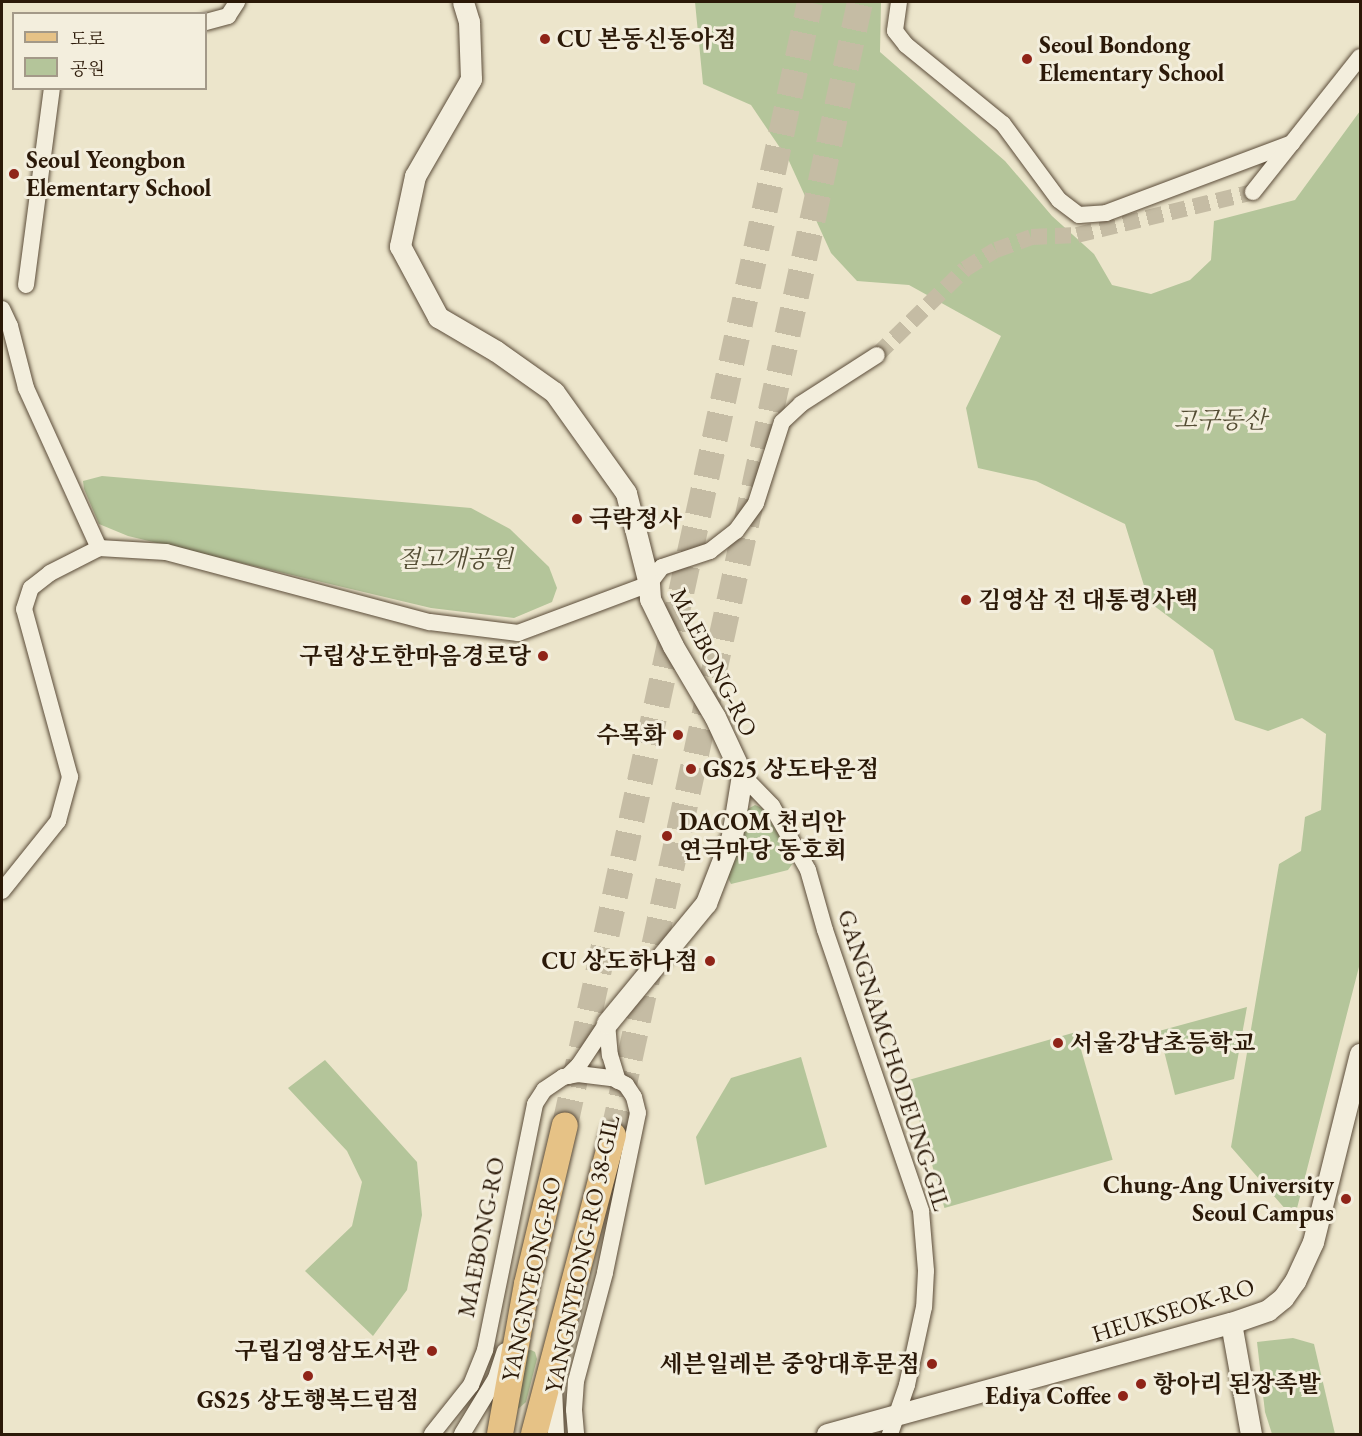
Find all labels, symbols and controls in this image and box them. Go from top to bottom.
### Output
legend [12,12,207,90]
place label: CU 본동신동아점 [557,25,737,53]
text: 도로 [70,27,105,50]
place label: Seoul Bondong Elementary School [1039,31,1224,87]
marker: CU 본동신동아점 [538,32,552,46]
marker: Seoul Bondong Elementary School [1020,52,1034,66]
text: 공원 [70,57,105,80]
place label: Seoul Yeongbon Elementary School [26,146,211,202]
marker: Seoul Yeongbon Elementary School [7,167,21,181]
park label: 고구동산 [1174,406,1266,434]
place label: 극락정사 [589,505,682,533]
marker: 극락정사 [570,512,584,526]
park label: 절고개공원 [397,545,513,573]
street label: MAEBONG-RO [664,583,764,741]
place label: 김영삼 전 대통령사택 [978,586,1198,614]
marker: 김영삼 전 대통령사택 [959,593,973,607]
place label: 구립상도한마음경로당 [299,642,531,670]
marker: 구립상도한마음경로당 [536,649,550,663]
place label: 수목화 [596,721,666,749]
marker: 수목화 [671,728,685,742]
place label: GS25 상도타운점 [703,755,879,783]
marker: GS25 상도타운점 [684,762,698,776]
place label: DACOM 천리안 연극마당 동호회 [679,808,847,864]
marker: DACOM 천리안 연극마당 동호회 [660,829,674,843]
street label: GANGNAMCHODEUNG-GIL [832,906,956,1214]
place label: CU 상도하나점 [541,947,698,975]
marker: CU 상도하나점 [703,954,717,968]
place label: 서울강남초등학교 [1070,1029,1255,1057]
marker: 서울강남초등학교 [1051,1036,1065,1050]
street label: YANGNYEONG-RO 38-GIL [538,1113,626,1395]
street label: MAEBONG-RO [451,1154,511,1320]
place label: Chung-Ang University Seoul Campus [1103,1171,1334,1227]
street label: YANGNYEONG-RO [495,1174,567,1384]
marker: Chung-Ang University Seoul Campus [1339,1192,1353,1206]
street label: HEUKSEOK-RO [1088,1272,1258,1348]
place label: 구립김영삼도서관 [235,1337,420,1365]
marker: 구립김영삼도서관 [425,1344,439,1358]
place label: 세븐일레븐 중앙대후문점 [659,1350,920,1378]
marker: 세븐일레븐 중앙대후문점 [925,1357,939,1371]
marker: GS25 상도행복드림점 [301,1369,315,1383]
place label: 항아리 된장족발 [1153,1370,1321,1398]
marker: 항아리 된장족발 [1134,1377,1148,1391]
place label: Ediya Coffee [985,1382,1111,1410]
place label: GS25 상도행복드림점 [197,1386,419,1414]
marker: Ediya Coffee [1116,1389,1130,1403]

